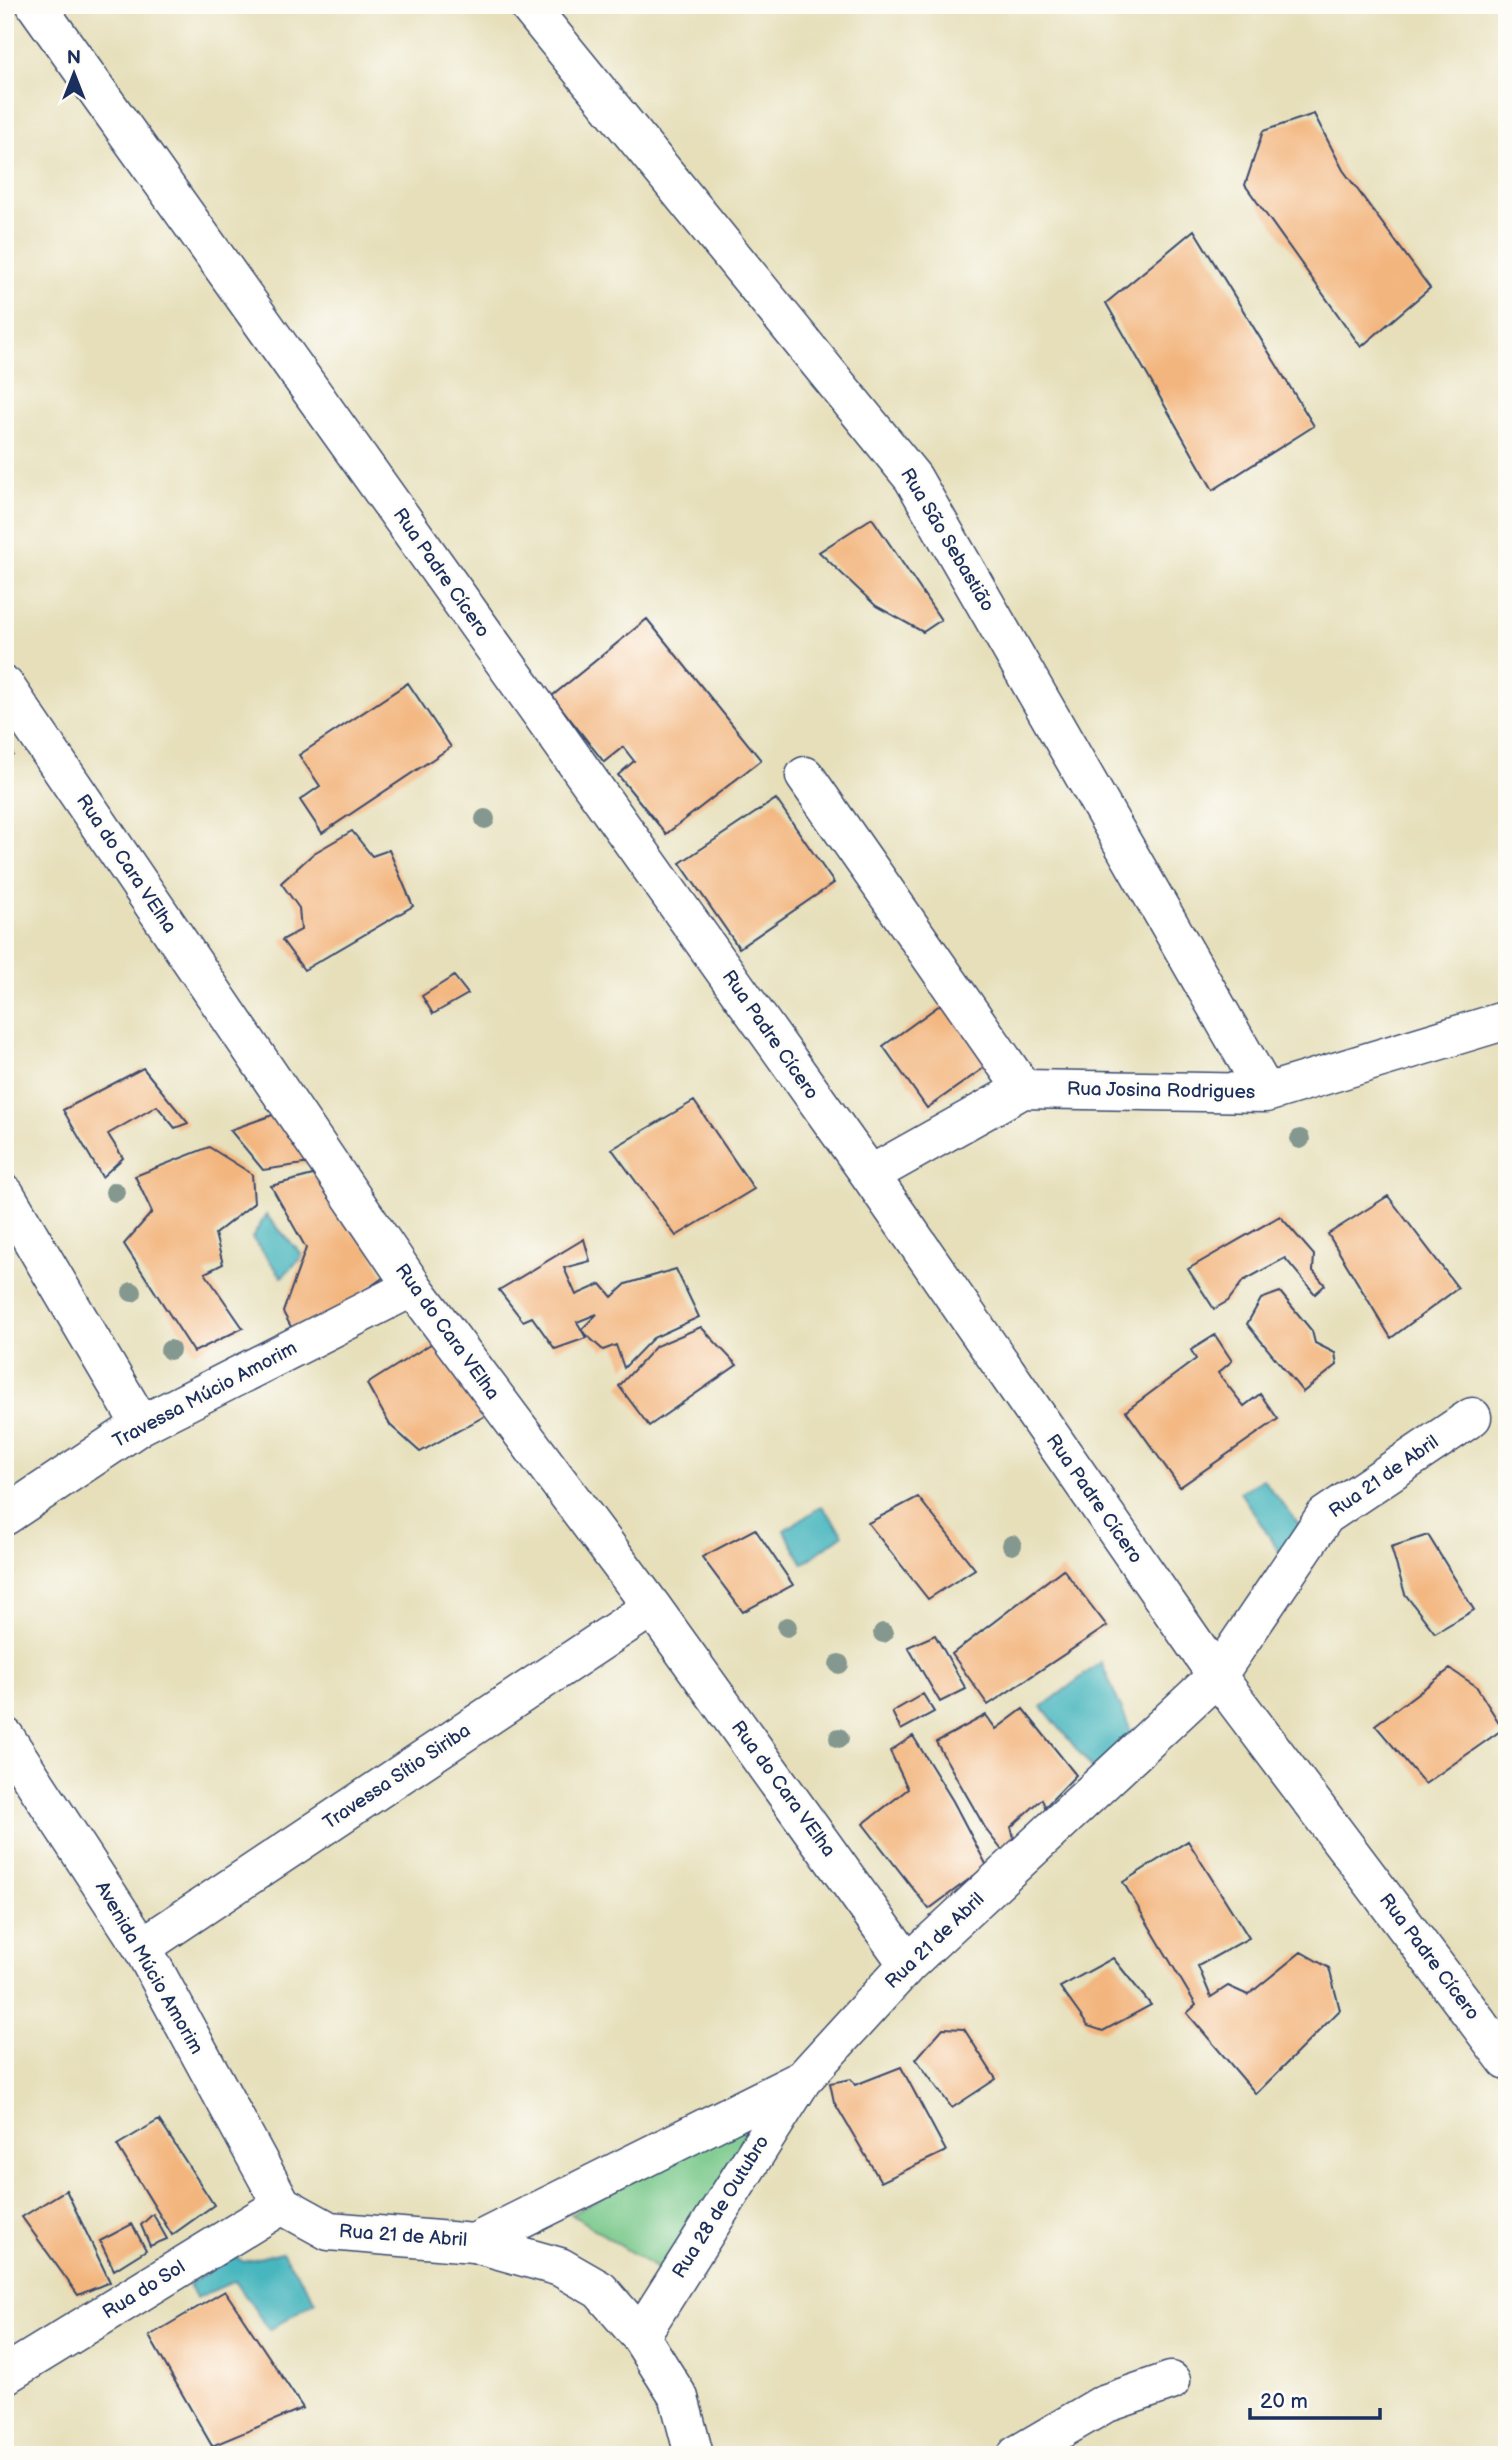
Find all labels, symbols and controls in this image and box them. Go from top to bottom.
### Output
north arrow [38,38,108,108]
text: N [67,47,81,70]
street label: Rua São Sebastião [895,464,999,616]
street label: Rua Padre Cícero [388,504,494,642]
street label: Rua do Cara VElha [71,790,181,938]
street label: Rua Padre Cícero [717,966,823,1104]
street label: Rua Josina Rodrigues [1067,1078,1255,1104]
street label: Rua do Cara VElha [390,1259,504,1405]
street label: Travessa Múcio Amorim [109,1337,301,1453]
street label: Rua Padre Cícero [1041,1430,1147,1568]
street label: Rua 21 de Abril [1325,1431,1443,1523]
street label: Rua do Cara VElha [726,1716,840,1862]
street label: Travessa Sítio Siriba [319,1719,475,1835]
street label: Avenida Múcio Amorim [90,1878,208,2058]
street label: Rua 21 de Abril [881,1888,989,1994]
street label: Rua Padre Cícero [1374,1889,1484,2025]
street label: Rua 28 de Outubro [668,2131,774,2283]
street label: Rua 21 de Abril [338,2220,468,2252]
street label: Rua do Sol [98,2256,190,2324]
scale bar [1250,2376,1379,2420]
text: 20 m [1260,2389,1308,2414]

